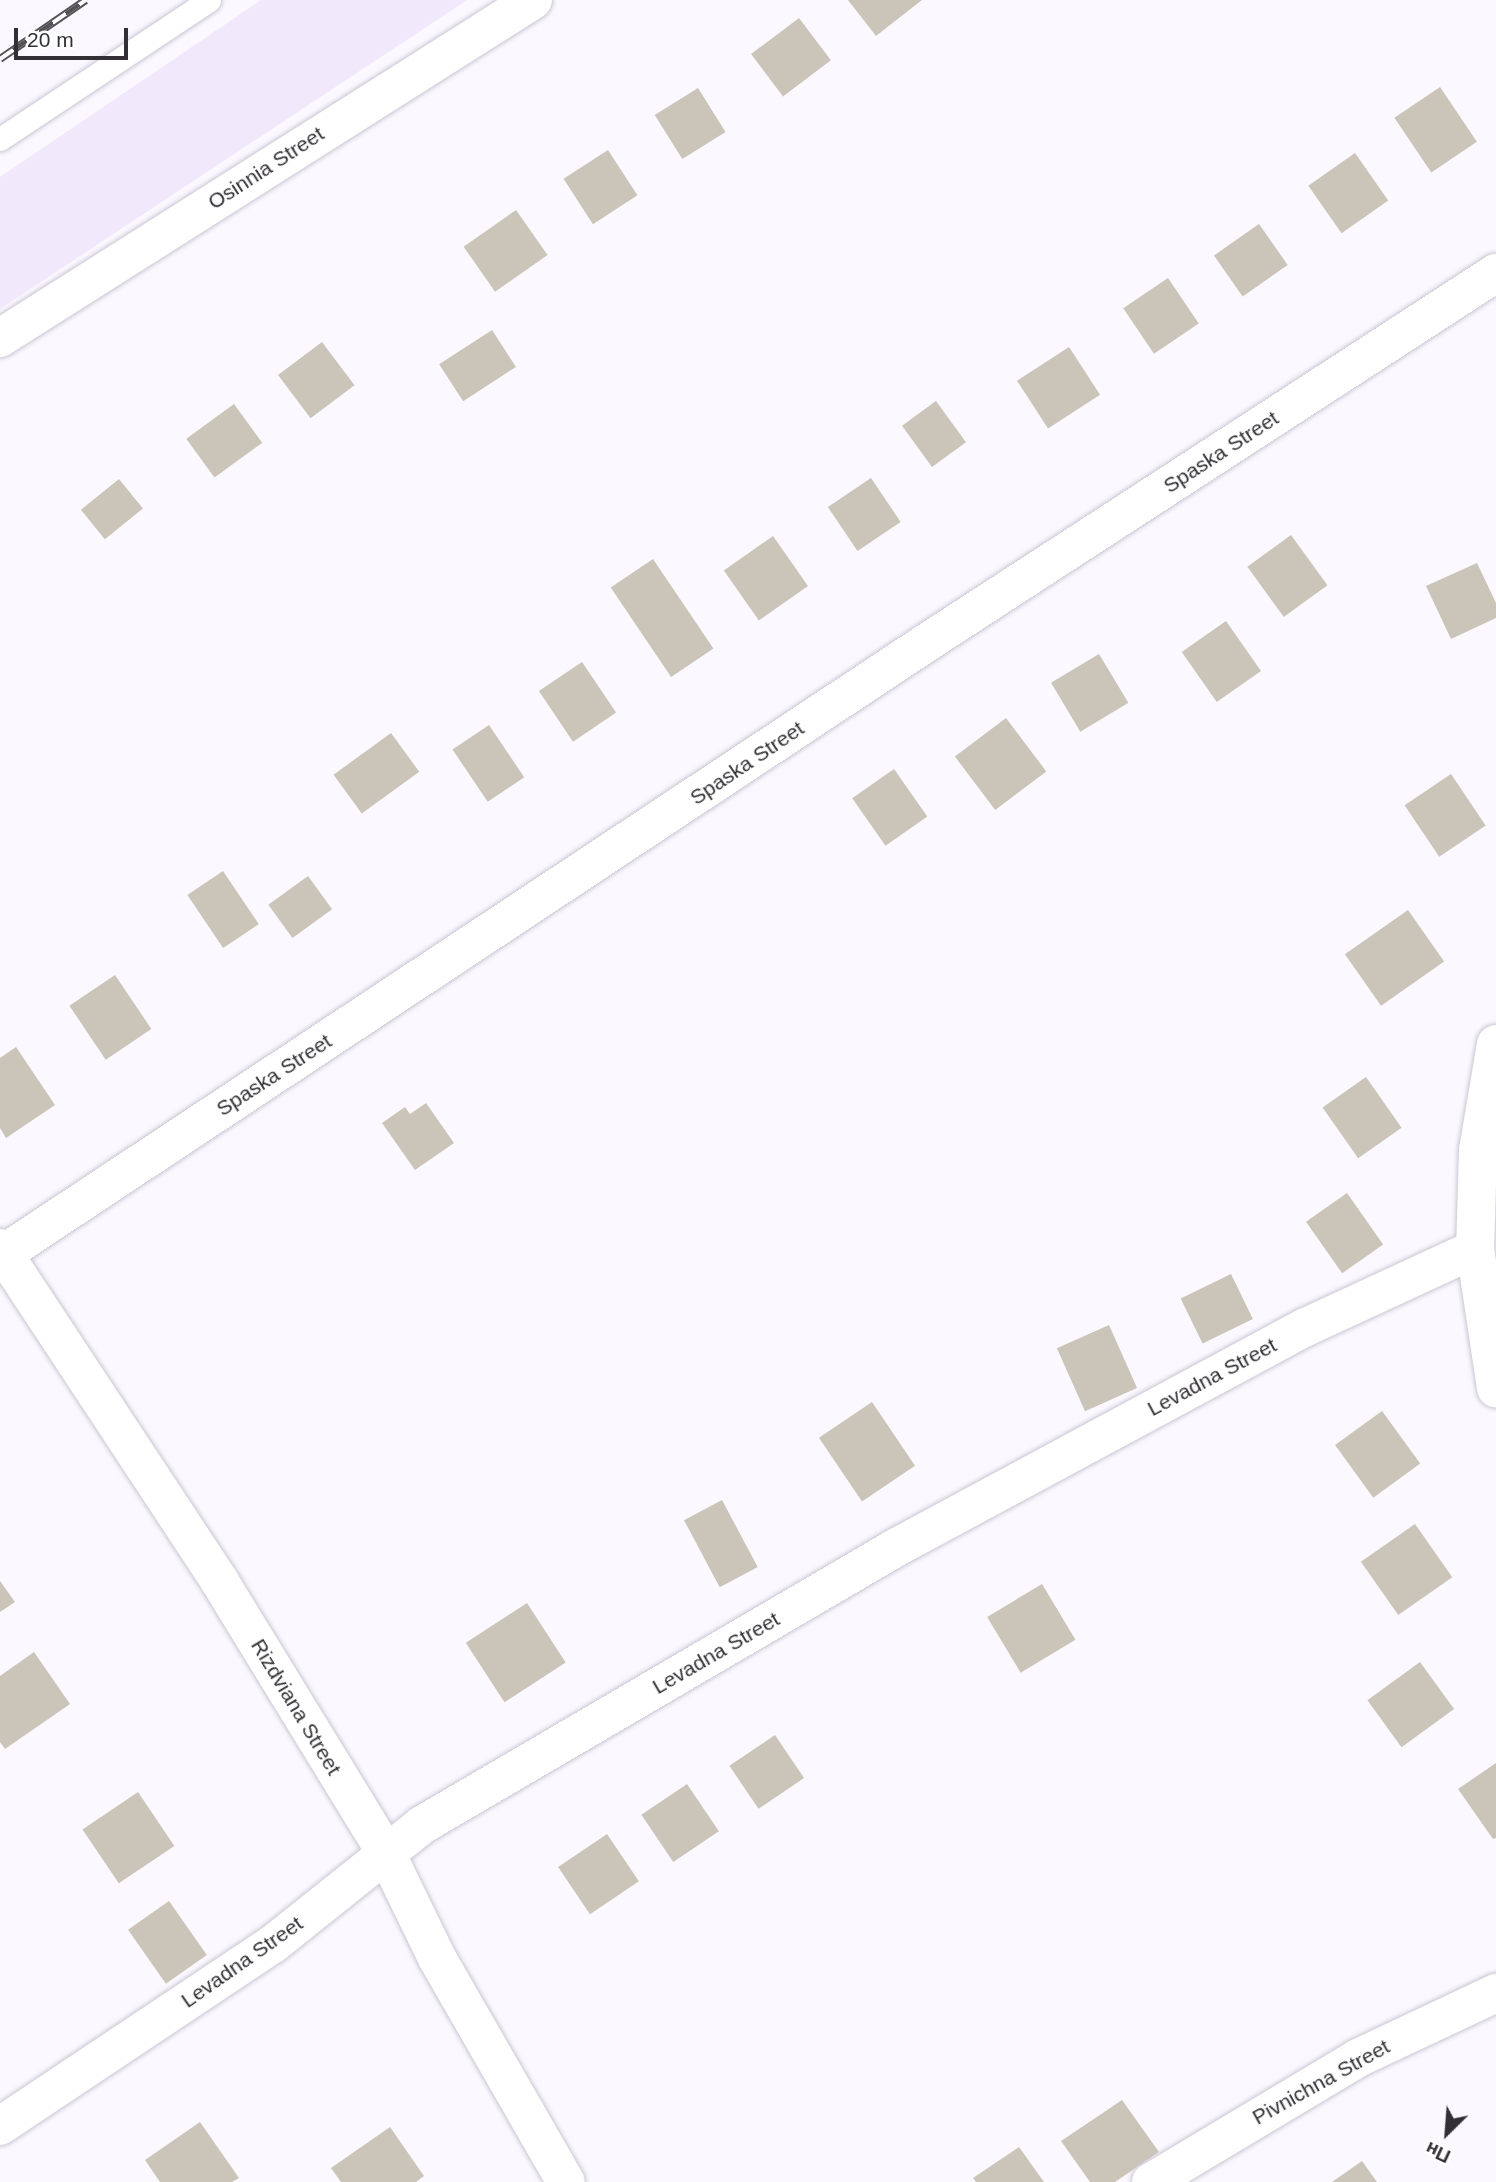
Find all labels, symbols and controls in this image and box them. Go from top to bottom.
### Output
scale bar [18,14,131,58]
text: 20 m [27,28,74,51]
street label: Osinnia Street [203,121,329,215]
street label: Spaska Street [1159,406,1283,498]
street label: Spaska Street [685,716,809,810]
street label: Spaska Street [212,1029,336,1121]
street label: Levadna Street [1143,1332,1281,1422]
street label: Levadna Street [648,1606,784,1700]
street label: Rizdviana Street [246,1634,346,1780]
street label: Levadna Street [176,1911,308,2013]
street label: Pivnichna Street [1248,2034,1394,2130]
north arrow [1412,2098,1482,2168]
text: Пн [1422,2138,1454,2167]

